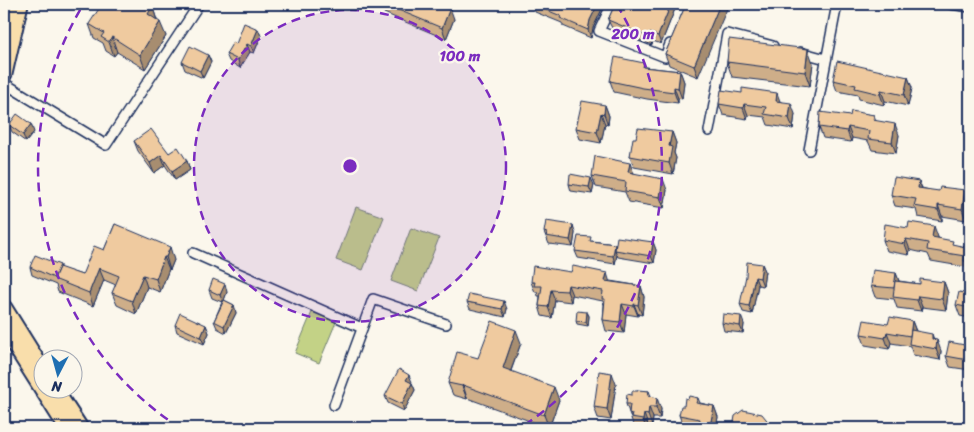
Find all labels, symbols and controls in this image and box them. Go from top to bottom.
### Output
text: 200 m [610,21,655,47]
text: 100 m [440,43,481,69]
centre of rings [341,157,359,175]
north arrow [32,350,82,400]
text: N [50,373,64,399]

